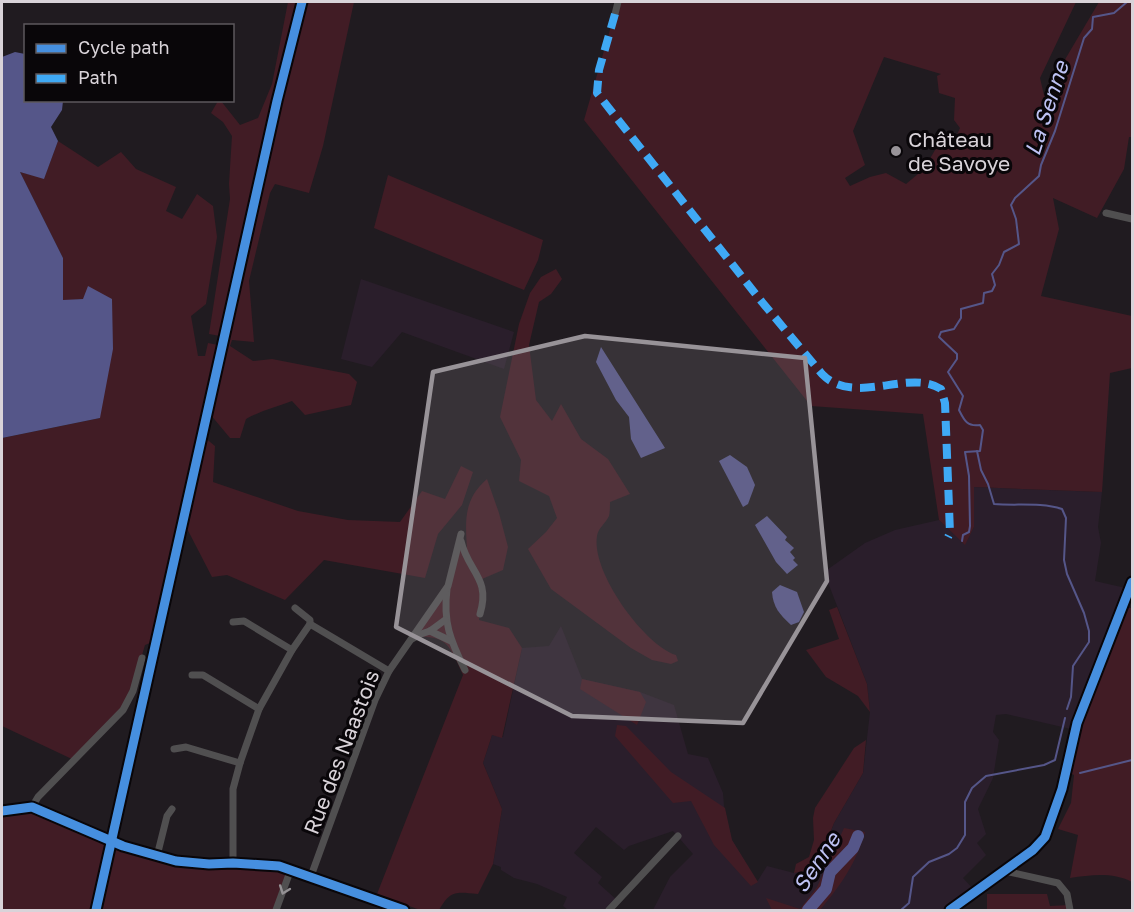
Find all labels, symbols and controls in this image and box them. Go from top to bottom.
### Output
legend [24,24,234,102]
text: Cycle path [78,36,170,58]
water label: La Senne [1018,55,1075,158]
text: Path [78,66,118,88]
place label: Château de Savoye [908,126,1010,176]
marker: Château de Savoye [889,144,903,158]
street label: Rue des Naastois [298,666,384,838]
water label: Senne [786,825,847,897]
one-way arrow [278,884,291,895]

